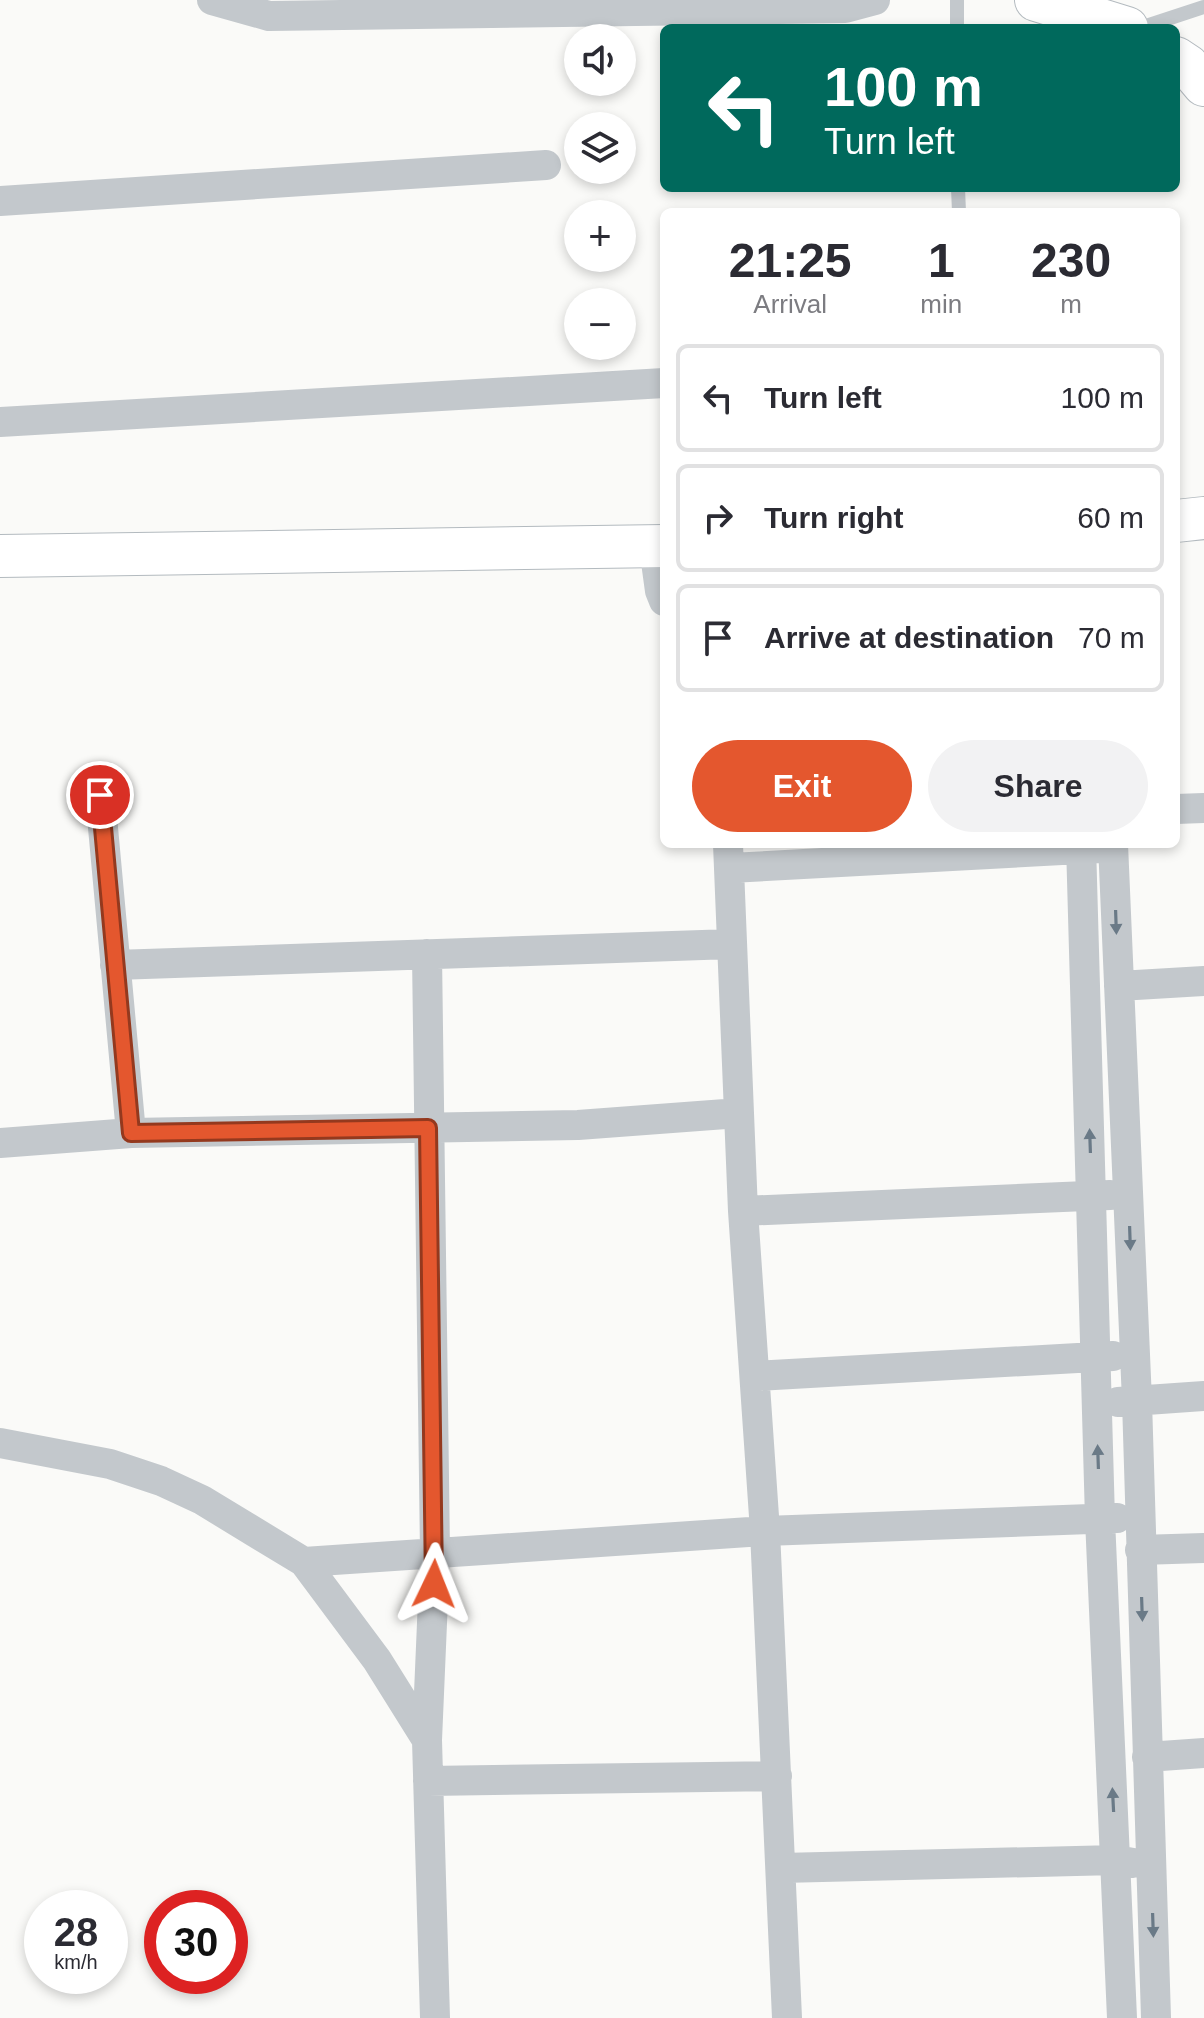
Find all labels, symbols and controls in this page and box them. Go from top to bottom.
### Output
map controls [564,24,636,360]
button: sound [564,24,636,96]
text: 100 m [824,55,983,118]
icon: left [692,56,796,160]
button: layers [564,112,636,184]
text: Turn left [824,121,955,162]
button: + [564,200,636,272]
text: 21:25 [729,234,852,287]
text: 1 [928,234,955,287]
text: 230 [1031,234,1111,287]
button: − [564,288,636,360]
text: Arrival [753,289,827,319]
text: min [920,289,962,319]
text: m [1060,289,1082,319]
icon: left [696,376,740,420]
text: Turn left [764,381,882,414]
text: 100 m [1061,381,1144,414]
icon: right [696,496,740,540]
text: Turn right [764,501,903,534]
text: 60 m [1077,501,1144,534]
icon: arrive [696,616,740,660]
text: Arrive at destination [764,621,1054,654]
text: 70 m [1078,621,1145,654]
button: Exit [692,740,912,832]
button: Share [928,740,1148,832]
pin [66,761,134,829]
icon: arrive [78,773,122,817]
one-way arrow [1110,910,1123,935]
one-way arrow [1084,1128,1097,1153]
one-way arrow [1123,1226,1136,1251]
one-way arrow [1091,1444,1104,1469]
position arrow [392,1542,476,1626]
one-way arrow [1136,1597,1149,1622]
one-way arrow [1106,1787,1119,1812]
speed limit sign: 30 [144,1890,248,1994]
text: 28 [54,1910,98,1954]
one-way arrow [1146,1913,1159,1938]
text: km/h [54,1951,98,1973]

